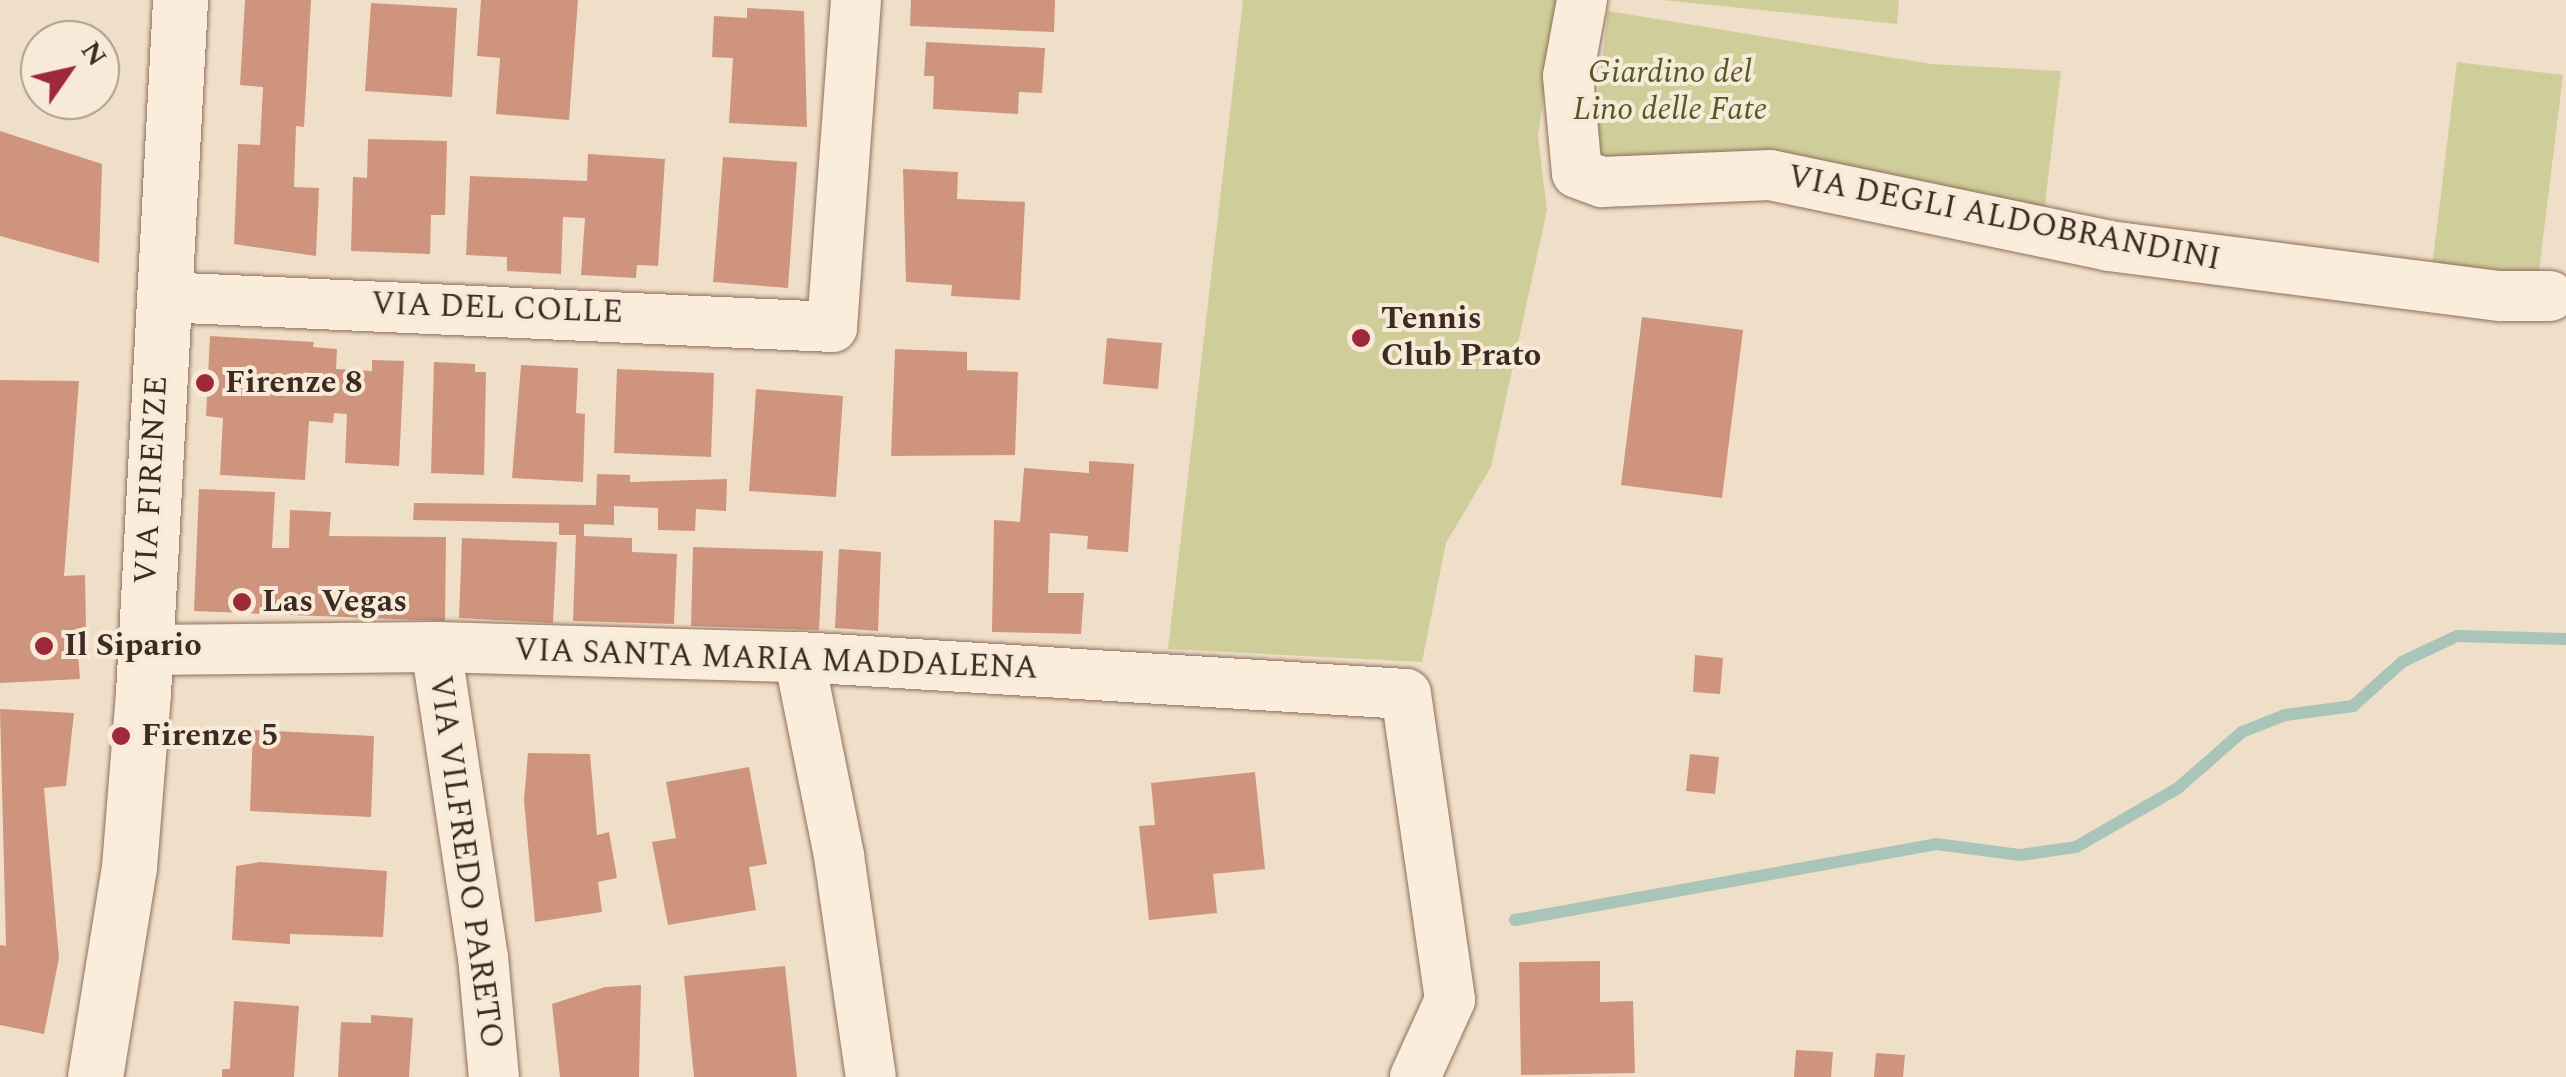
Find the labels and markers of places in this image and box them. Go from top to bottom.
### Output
place label: Tennis Club Prato [1381,301,1541,376]
marker: Tennis Club Prato [1350,327,1372,349]
place label: Firenze 8 [225,364,363,402]
marker: Firenze 8 [194,372,216,394]
place label: Las Vegas [262,583,407,621]
marker: Las Vegas [231,591,253,613]
place label: Il Sipario [64,627,202,665]
marker: Il Sipario [33,635,55,657]
place label: Firenze 5 [141,717,279,755]
marker: Firenze 5 [110,725,132,747]

